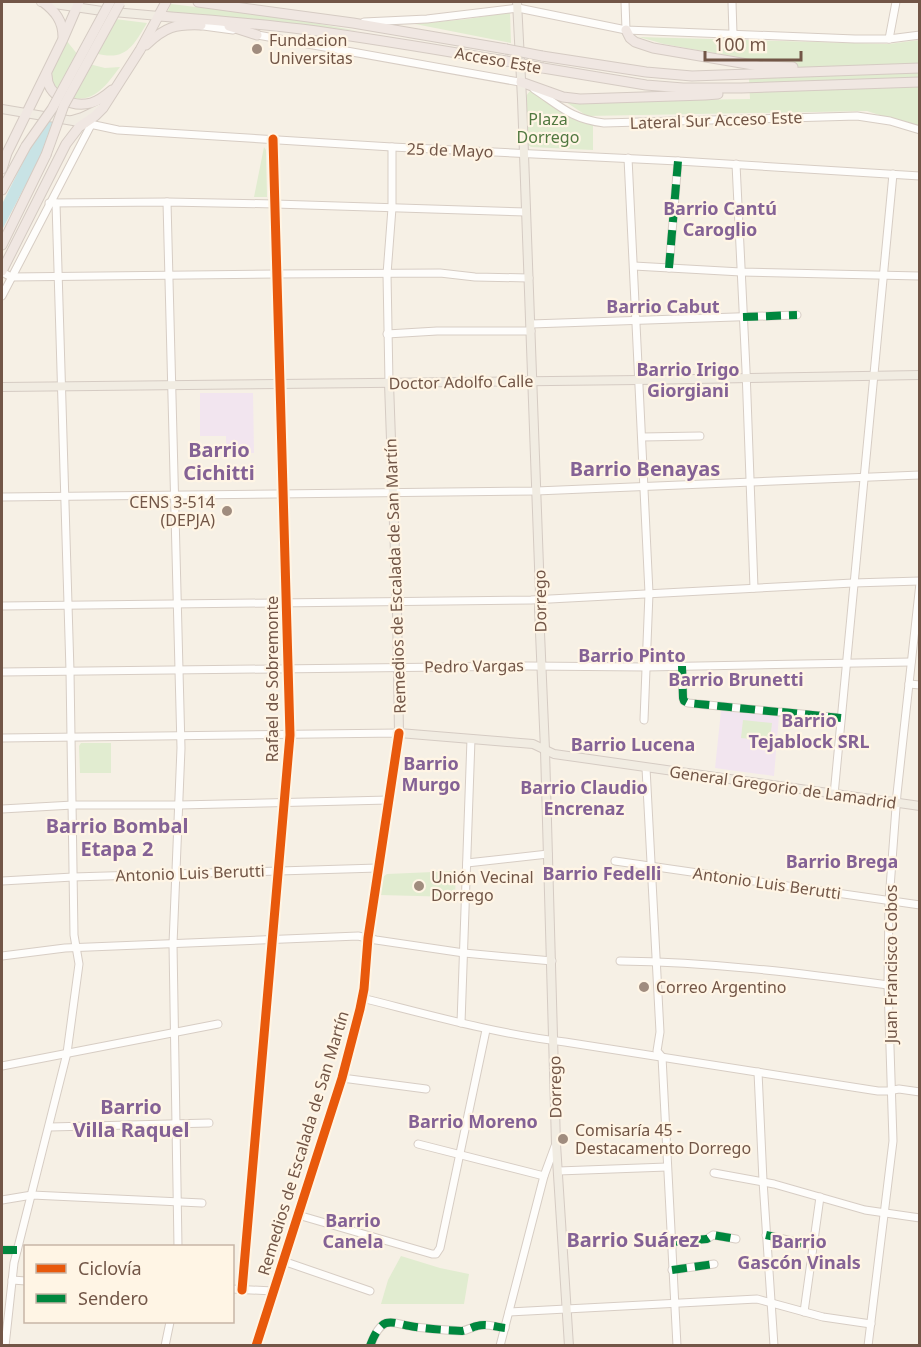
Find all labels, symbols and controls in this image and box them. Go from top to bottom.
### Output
scale bar [705,24,801,62]
place label: Fundacion Universitas [269,29,353,69]
text: 100 m [714,32,766,56]
marker: Fundacion Universitas [250,42,264,56]
street label: Acceso Este [453,42,543,78]
street label: Lateral Sur Acceso Este [629,106,803,134]
park label: Plaza Dorrego [517,108,579,148]
street label: 25 de Mayo [406,137,494,163]
district label: Barrio Cantú Caroglio [663,196,777,241]
district label: Barrio Cabut [606,294,720,318]
district label: Barrio Irigo Giorgiani [636,357,740,402]
street label: Doctor Adolfo Calle [388,370,534,394]
district label: Barrio Cichitti [183,436,255,486]
street label: Remedios de Escalada de San Martín [379,438,411,714]
district label: Barrio Benayas [570,455,720,482]
place label: CENS 3-514 (DEPJA) [129,491,215,531]
marker: CENS 3-514 (DEPJA) [220,504,234,518]
street label: Dorrego [528,569,552,633]
street label: Rafael de Sobremonte [261,596,283,762]
district label: Barrio Pinto [578,643,686,667]
street label: Pedro Vargas [424,654,524,678]
district label: Barrio Brunetti [668,667,804,691]
district label: Barrio Tejablock SRL [749,708,869,753]
district label: Barrio Lucena [571,732,695,756]
district label: Barrio Murgo [401,751,461,796]
street label: General Gregorio de Lamadrid [668,760,898,814]
district label: Barrio Claudio Encrenaz [520,775,648,820]
district label: Barrio Bombal Etapa 2 [46,812,188,862]
district label: Barrio Brega [786,849,898,873]
street label: Antonio Luis Berutti [115,859,265,887]
district label: Barrio Fedelli [542,861,662,885]
street label: Antonio Luis Berutti [692,862,842,904]
place label: Unión Vecinal Dorrego [431,866,534,906]
marker: Unión Vecinal Dorrego [412,879,426,893]
street label: Juan Francisco Cobos [880,885,902,1045]
place label: Correo Argentino [656,976,786,998]
marker: Correo Argentino [637,980,651,994]
street label: Remedios de Escalada de San Martín [252,1008,354,1278]
street label: Dorrego [543,1055,567,1119]
district label: Barrio Villa Raquel [73,1093,189,1143]
district label: Barrio Moreno [408,1109,538,1133]
place label: Comisaría 45 - Destacamento Dorrego [575,1119,751,1159]
marker: Comisaría 45 - Destacamento Dorrego [556,1132,570,1146]
district label: Barrio Canela [323,1208,383,1253]
district label: Barrio Suárez [567,1226,700,1253]
district label: Barrio Gascón Vinals [737,1229,861,1274]
legend [24,1245,234,1323]
text: Ciclovía [78,1256,142,1280]
text: Sendero [78,1286,148,1310]

